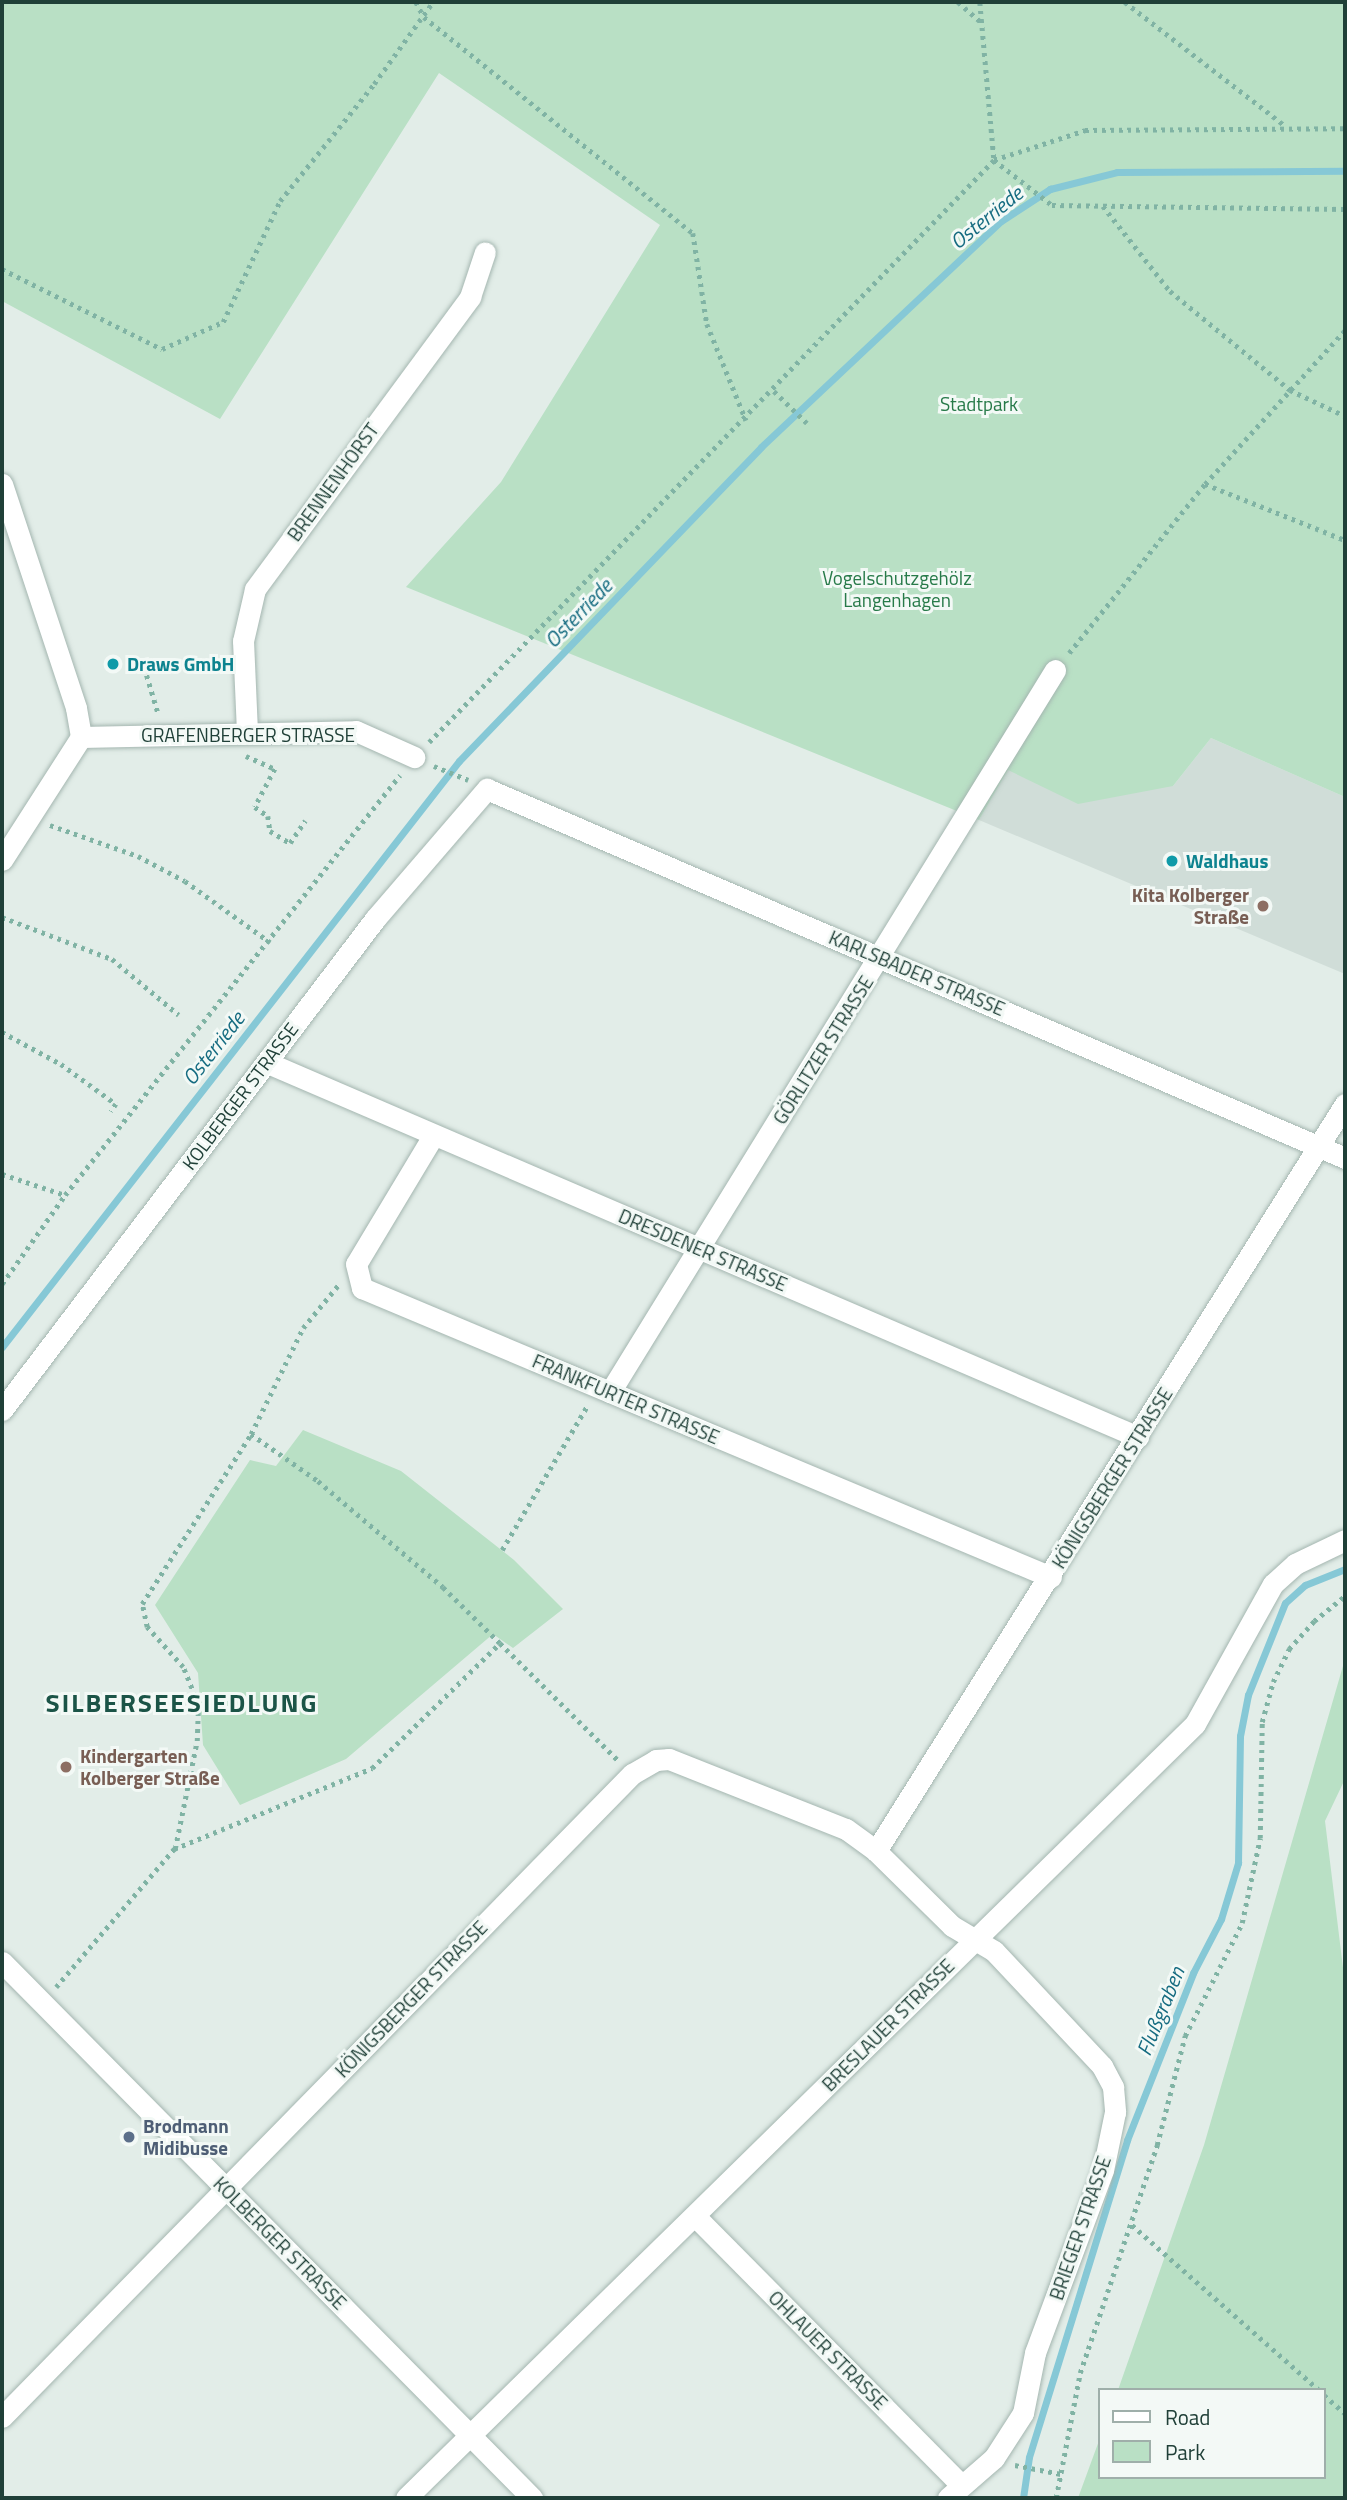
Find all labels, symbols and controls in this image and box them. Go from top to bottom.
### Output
water label: Osterriede [945,180,1027,254]
park label: Stadtpark [940,393,1018,415]
street label: BRENNENHORST [283,419,383,545]
park label: Vogelschutzgehölz Langenhagen [822,567,972,611]
water label: Osterriede [539,573,617,653]
place label: Draws GmbH [127,653,234,675]
marker: Draws GmbH [105,656,121,672]
street label: GRAFENBERGER STRASSE [141,724,355,746]
place label: Waldhaus [1186,850,1268,872]
marker: Waldhaus [1164,853,1180,869]
place label: Kita Kolberger Straße [1132,884,1249,928]
marker: Kita Kolberger Straße [1255,898,1271,914]
street label: KARLSBADER STRASSE [826,926,1008,1020]
street label: GÖRLITZER STRASSE [768,972,878,1128]
water label: Osterriede [177,1006,249,1090]
street label: KOLBERGER STRASSE [177,1018,303,1174]
street label: DRESDENER STRASSE [615,1204,791,1296]
street label: FRANKFURTER STRASSE [529,1349,723,1449]
street label: KÖNIGSBERGER STRASSE [1047,1383,1177,1573]
district label: SILBERSEESIEDLUNG [48,1687,316,1719]
place label: Kindergarten Kolberger Straße [80,1745,220,1789]
marker: Kindergarten Kolberger Straße [58,1759,74,1775]
street label: KÖNIGSBERGER STRASSE [330,1916,492,2082]
street label: BRESLAUER STRASSE [817,1954,959,2096]
water label: Flußgraben [1131,1963,1189,2059]
place label: Brodmann Midibusse [143,2115,229,2159]
marker: Brodmann Midibusse [121,2129,137,2145]
street label: BRIEGER STRASSE [1045,2153,1115,2303]
street label: KOLBERGER STRASSE [209,2172,351,2314]
street label: OHLAUER STRASSE [764,2286,892,2414]
legend [1098,2388,1326,2479]
text: Road [1165,2401,1210,2433]
text: Park [1165,2436,1205,2468]

